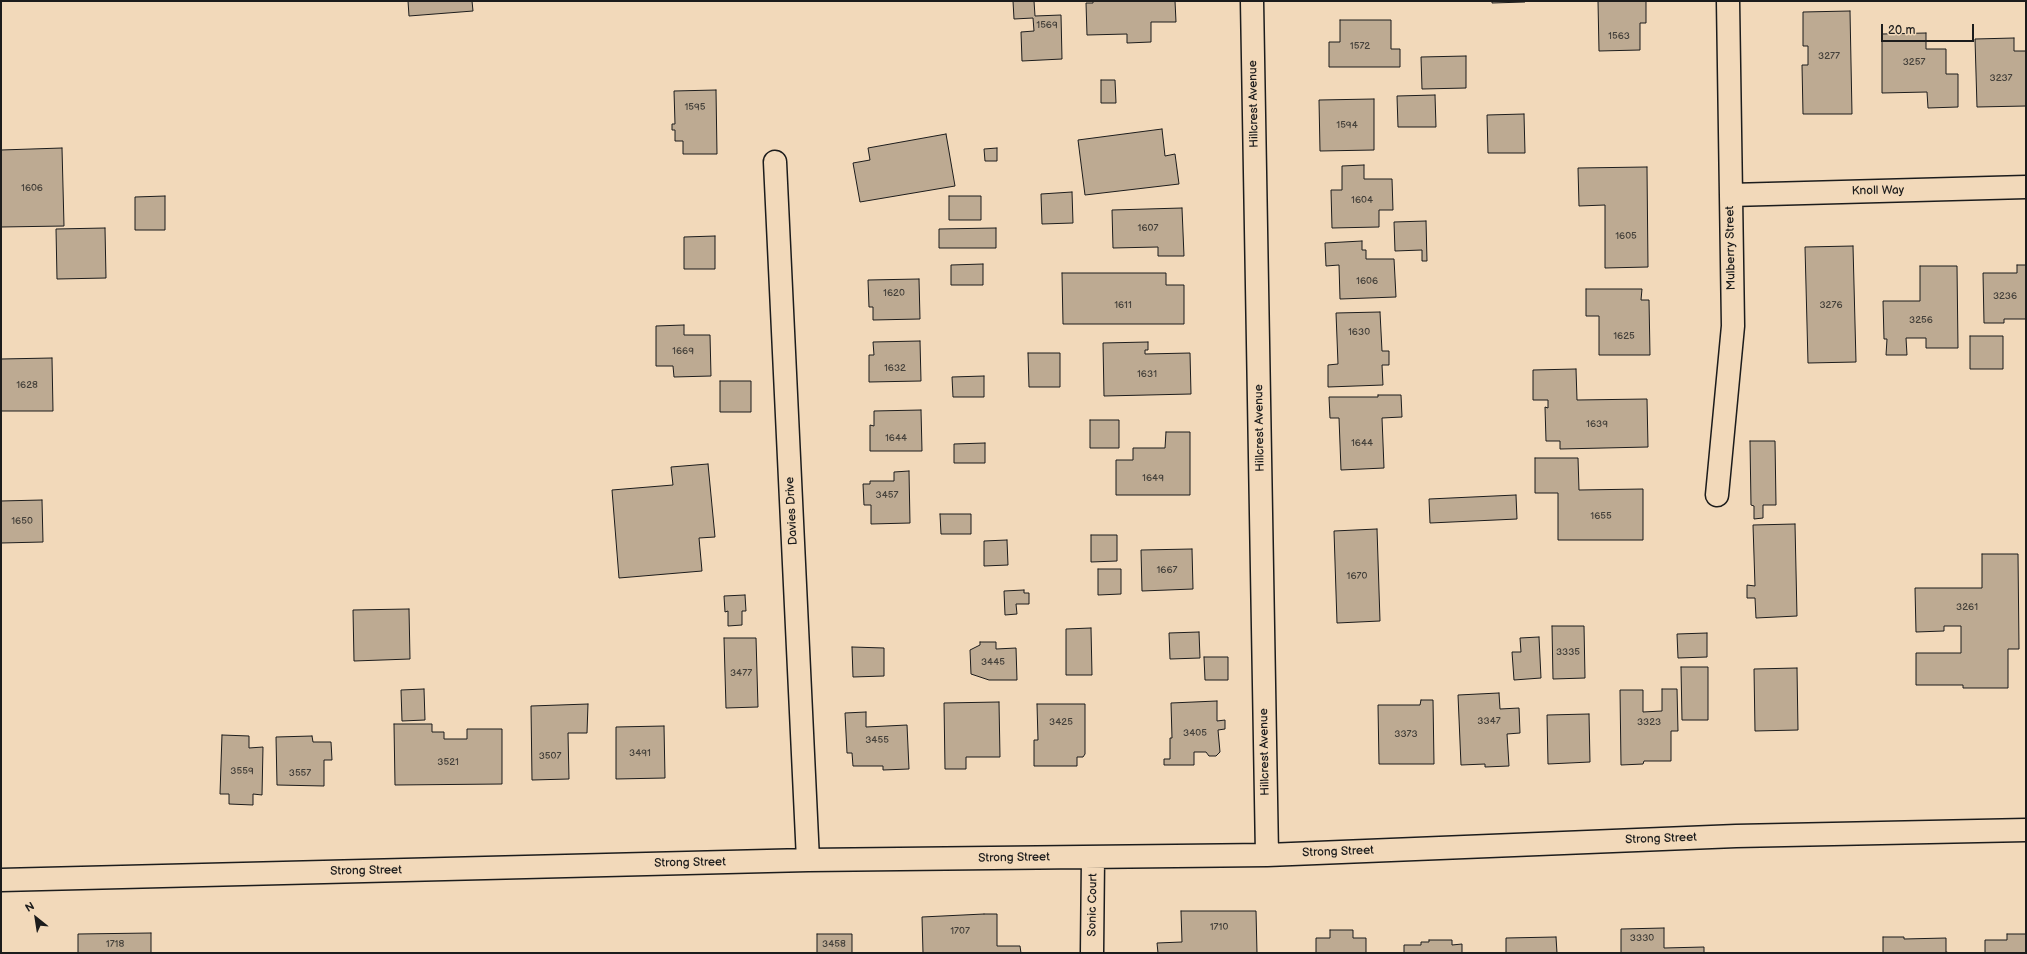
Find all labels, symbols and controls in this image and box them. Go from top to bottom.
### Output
scale bar [1883,16,1976,42]
house number: 1569 [1036,19,1058,31]
text: 20 m [1888,23,1915,38]
house number: 1563 [1608,30,1630,42]
house number: 1572 [1350,40,1370,52]
house number: 3277 [1818,50,1840,62]
house number: 3257 [1903,56,1925,68]
street label: Hillcrest Avenue [1246,60,1262,148]
house number: 3237 [1990,72,2012,84]
house number: 1595 [684,101,706,113]
house number: 1594 [1336,119,1358,131]
house number: 1606 [21,182,43,194]
street label: Knoll Way [1852,183,1904,199]
house number: 1604 [1351,194,1373,206]
street label: Mulberry Street [1723,206,1739,290]
house number: 1607 [1138,222,1158,234]
house number: 1605 [1615,230,1637,242]
house number: 1606 [1356,275,1378,287]
house number: 1620 [883,287,905,299]
house number: 3236 [1993,290,2017,302]
house number: 1611 [1114,299,1132,311]
house number: 3276 [1819,299,1843,311]
house number: 3256 [1909,314,1933,326]
house number: 1630 [1348,326,1370,338]
house number: 1625 [1613,330,1635,342]
house number: 1669 [672,345,694,357]
house number: 1632 [884,362,906,374]
house number: 1631 [1137,368,1157,380]
house number: 1628 [16,379,38,391]
street label: Hillcrest Avenue [1252,384,1268,472]
house number: 1639 [1586,418,1608,430]
house number: 1644 [885,432,907,444]
house number: 1644 [1351,437,1373,449]
house number: 1649 [1142,472,1164,484]
street label: Davies Drive [783,476,801,546]
house number: 3457 [876,489,898,501]
house number: 1655 [1590,510,1612,522]
house number: 1650 [11,515,33,527]
house number: 1667 [1157,564,1177,576]
house number: 1670 [1347,570,1367,582]
house number: 3261 [1956,601,1978,613]
house number: 3335 [1556,646,1580,658]
house number: 3445 [981,656,1005,668]
house number: 3477 [730,667,752,679]
street label: Hillcrest Avenue [1257,708,1273,796]
house number: 3347 [1477,715,1501,727]
house number: 3425 [1049,716,1073,728]
house number: 3323 [1637,716,1661,728]
house number: 3405 [1183,727,1207,739]
house number: 3373 [1394,728,1418,740]
house number: 3455 [865,734,889,746]
house number: 3491 [629,747,651,759]
house number: 3507 [539,750,561,762]
house number: 3521 [437,756,459,768]
house number: 3559 [230,765,254,777]
house number: 3557 [289,767,311,779]
street label: Strong Street [1625,831,1697,847]
street label: Strong Street [1302,844,1374,860]
street label: Strong Street [978,850,1050,866]
street label: Strong Street [654,855,726,871]
street label: Strong Street [330,863,402,879]
street label: Sonic Court [1085,873,1101,937]
north arrow [16,898,56,938]
text: N [23,899,37,915]
house number: 1710 [1210,921,1228,933]
house number: 1707 [950,925,970,937]
house number: 3330 [1630,932,1654,944]
house number: 1718 [106,938,124,950]
house number: 3458 [822,938,846,950]

